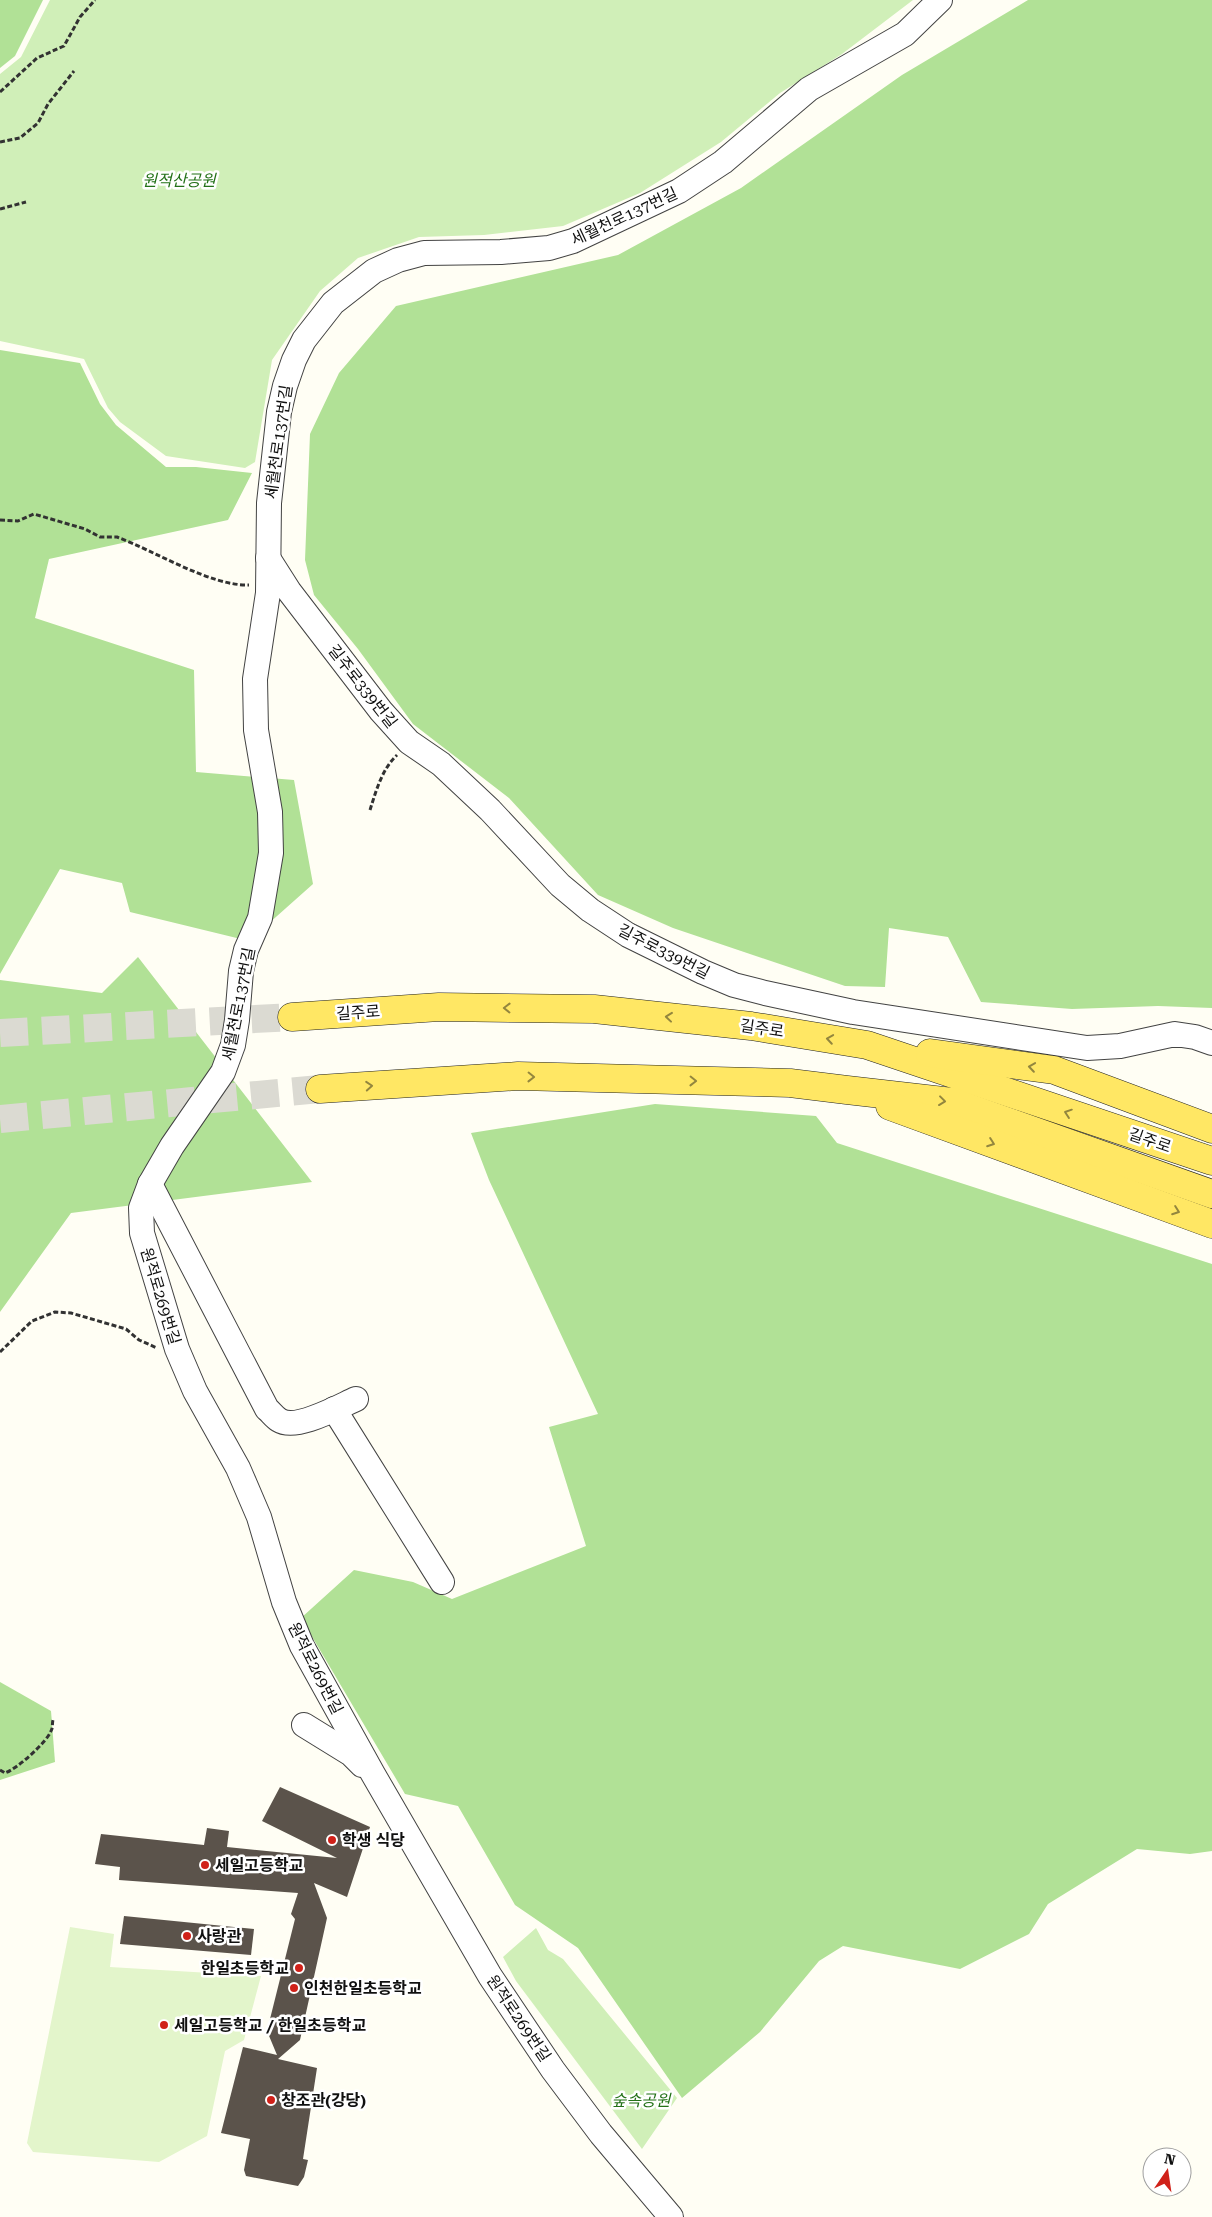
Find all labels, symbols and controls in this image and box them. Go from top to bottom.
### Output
park label: 원적산공원 [142,171,217,190]
street label: 세월천로137번길 [568,183,680,249]
street label: 세월천로137번길 [261,384,296,500]
street label: 길주로339번길 [324,641,401,732]
street label: 길주로339번길 [615,920,713,983]
street label: 세월천로137번길 [218,946,259,1062]
street label: 길주로 [335,1001,381,1024]
one-way arrow [502,1003,510,1013]
one-way arrow [664,1012,672,1023]
street label: 길주로 [739,1016,785,1041]
one-way arrow [825,1034,834,1044]
one-way arrow [1028,1062,1036,1073]
one-way arrow [528,1072,535,1082]
one-way arrow [690,1076,698,1086]
one-way arrow [365,1080,373,1091]
one-way arrow [939,1095,947,1106]
one-way arrow [1064,1109,1073,1119]
street label: 길주로 [1126,1124,1174,1157]
one-way arrow [986,1137,995,1147]
one-way arrow [1171,1205,1179,1215]
street label: 원적로269번길 [137,1245,184,1347]
street label: 원적로269번길 [284,1619,347,1717]
place label: 학생 식당 [342,1831,405,1850]
marker: 학생 식당 [326,1834,338,1846]
place label: 세일고등학교 [215,1856,304,1875]
marker: 세일고등학교 [199,1859,211,1871]
place label: 사랑관 [197,1927,241,1946]
marker: 사랑관 [181,1930,193,1942]
place label: 한일초등학교 [201,1959,289,1978]
marker: 한일초등학교 [293,1962,305,1974]
street label: 원적로269번길 [483,1971,555,2065]
place label: 인천한일초등학교 [304,1979,422,1998]
marker: 인천한일초등학교 [288,1982,300,1994]
place label: 세일고등학교 / 한일초등학교 [174,2016,366,2035]
marker: 세일고등학교 / 한일초등학교 [158,2019,170,2031]
place label: 창조관(강당) [281,2091,366,2110]
park label: 숲속공원 [612,2091,672,2110]
marker: 창조관(강당) [265,2094,277,2106]
north arrow [1142,2147,1192,2197]
text: N [1163,2150,1177,2168]

